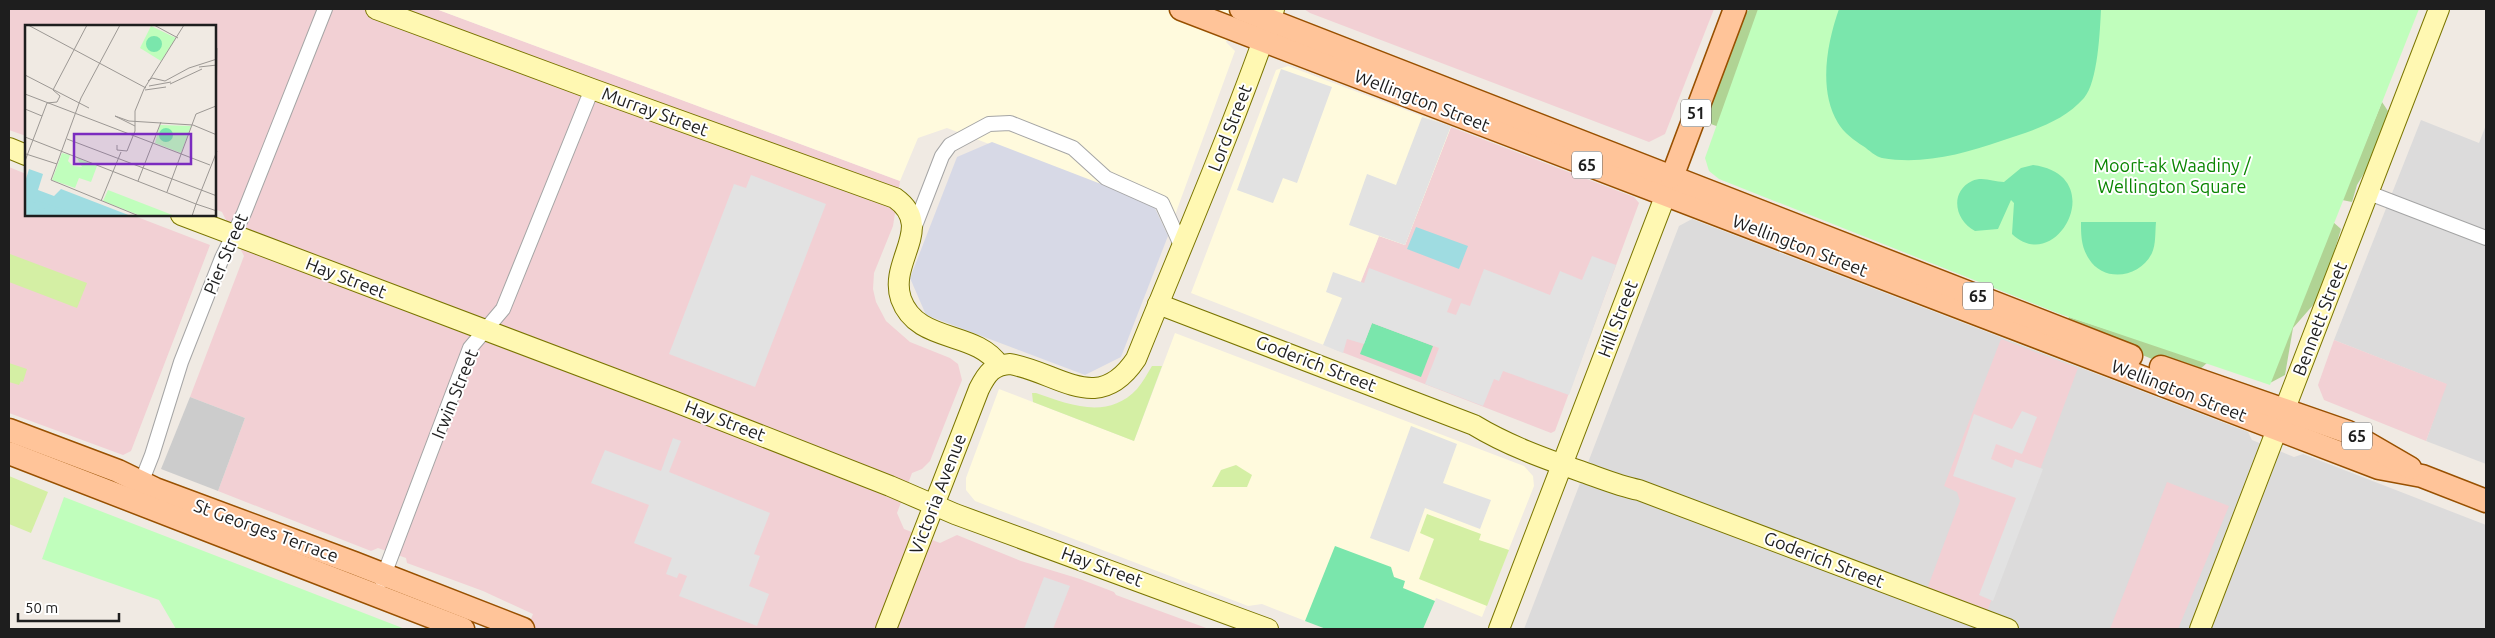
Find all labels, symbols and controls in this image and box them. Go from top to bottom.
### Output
inset map [25,25,216,216]
street label: Wellington Street [1352,65,1493,135]
street label: Lord Street [1203,81,1255,174]
street label: Murray Street [599,83,711,140]
road number: 51 [1681,100,1711,126]
road number: 65 [1572,152,1602,178]
park label: Moort-ak Waadiny / Wellington Square [2093,155,2252,196]
street label: Pier Street [199,210,251,297]
street label: Wellington Street [1730,210,1871,280]
street label: Hay Street [303,253,390,302]
street label: Bennett Street [2288,259,2350,378]
street label: Hill Street [1593,277,1641,360]
road number: 65 [1963,282,1993,310]
street label: Goderich Street [1253,331,1379,395]
street label: Irwin Street [427,346,481,441]
street label: Wellington Street [2109,355,2250,425]
street label: Hay Street [682,396,769,445]
road number: 65 [2342,422,2372,450]
street label: Victoria Avenue [905,431,969,557]
street label: St Georges Terrace [191,495,341,565]
street label: Goderich Street [1761,527,1887,591]
street label: Hay Street [1059,542,1146,590]
scale bar [18,590,119,622]
text: 50 m [25,599,58,616]

